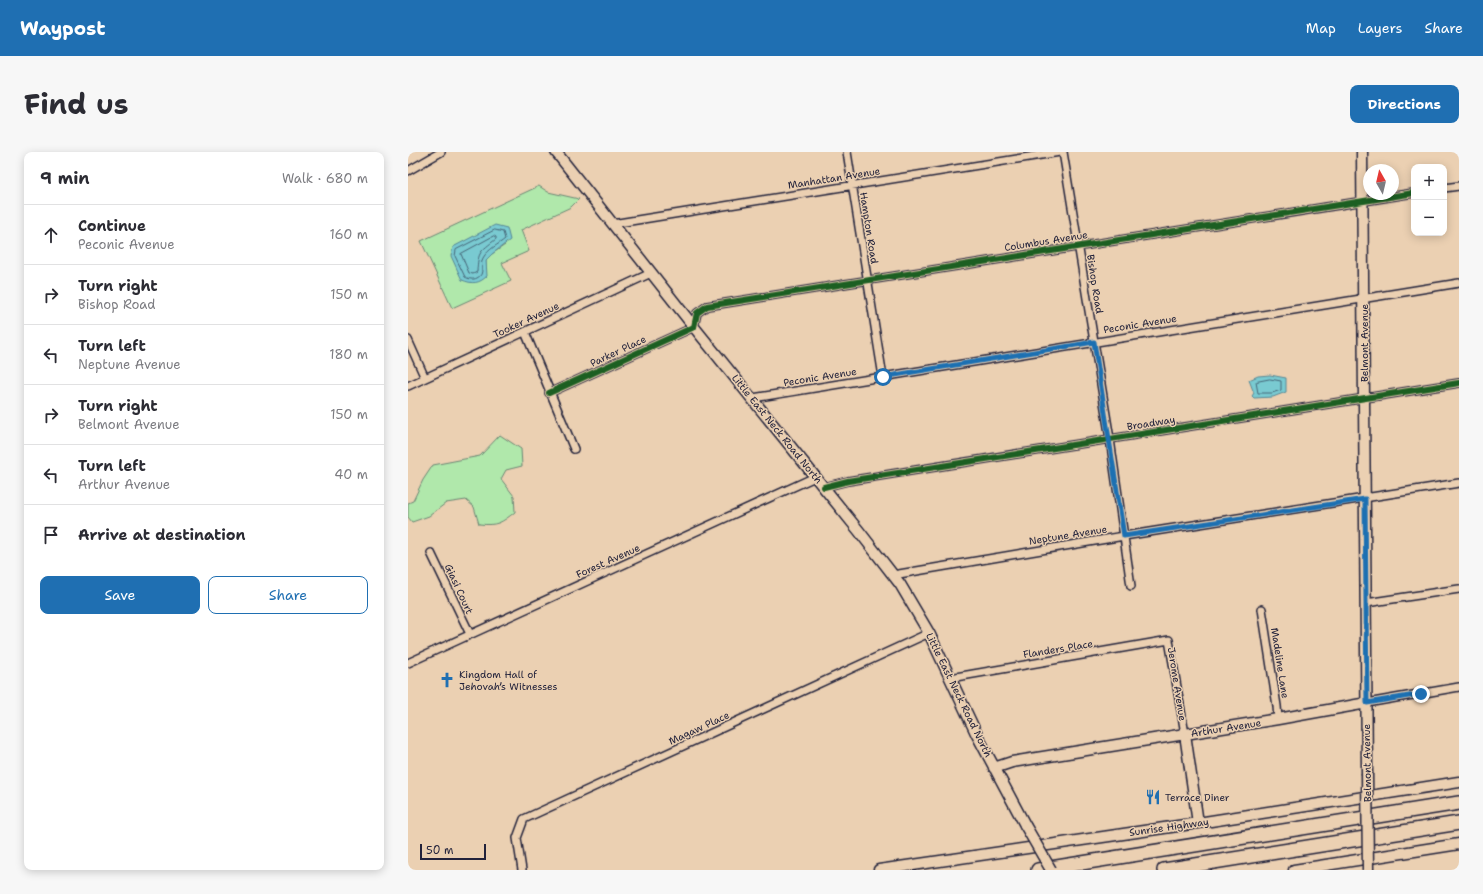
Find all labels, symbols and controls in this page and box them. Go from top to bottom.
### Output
text: Waypost [20,16,105,41]
text: Map [1306,19,1336,37]
text: Layers [1358,19,1402,37]
text: Share [1424,19,1463,37]
text: Find us [24,85,129,123]
button: Directions [1350,85,1459,123]
street label: Manhattan Avenue [787,164,881,192]
north arrow [1363,164,1399,200]
map controls [1411,164,1447,236]
button: + [1411,164,1447,200]
text: 9 min [40,167,90,189]
text: Walk · 680 m [282,170,368,187]
street label: Hampton Road [857,191,881,265]
button: − [1411,200,1447,236]
text: Continue [78,216,146,236]
icon: ahead [40,224,62,246]
text: 160 m [330,226,368,243]
street label: Columbus Avenue [1003,228,1089,254]
text: Peconic Avenue [78,236,175,253]
street label: Bishop Road [1084,254,1106,315]
text: Turn right [78,276,158,296]
icon: right [40,284,62,306]
text: 150 m [330,286,368,303]
text: Bishop Road [78,296,156,313]
street label: Tooker Avenue [491,299,561,341]
street label: Belmont Avenue [1358,304,1371,382]
street label: Peconic Avenue [1102,312,1178,336]
street label: Parker Place [588,332,648,370]
text: Turn left [78,336,146,356]
icon: left [40,344,62,366]
text: 180 m [329,346,368,363]
text: Neptune Avenue [78,356,181,373]
street label: Peconic Avenue [782,365,858,389]
route start [874,368,892,386]
street label: Little East Neck Road North [729,372,825,486]
text: Turn right [78,396,158,416]
icon: right [40,404,62,426]
text: 150 m [330,406,368,423]
street label: Broadway [1126,413,1176,433]
text: Belmont Avenue [78,416,180,433]
text: Turn left [78,456,146,476]
icon: left [40,464,62,486]
text: 40 m [334,466,368,483]
text: Arthur Avenue [78,476,170,493]
street label: Neptune Avenue [1028,522,1108,548]
icon: arrive [40,524,62,546]
text: Arrive at destination [78,525,246,545]
street label: Forest Avenue [574,541,642,581]
street label: Giasi Court [442,562,476,616]
button: Save [40,576,200,614]
button: Share [208,576,368,614]
street label: Madeline Lane [1268,627,1292,700]
street label: Little East Neck Road North [923,631,995,759]
street label: Flanders Place [1022,637,1094,661]
street label: Jerome Avenue [1165,646,1189,722]
place label: Kingdom Hall of Jehovah’s Witnesses [459,668,557,693]
church icon: Kingdom Hall of Jehovah’s Witnesses [438,671,456,689]
route end [1412,685,1430,703]
street label: Magaw Place [667,708,732,748]
street label: Arthur Avenue [1190,716,1262,740]
street label: Belmont Avenue [1360,724,1374,802]
restaurant icon: Terrace Diner [1144,788,1162,806]
place label: Terrace Diner [1165,791,1230,804]
street label: Sunrise Highway [1128,815,1210,839]
scale bar [420,842,486,861]
text: 50 m [426,843,454,858]

